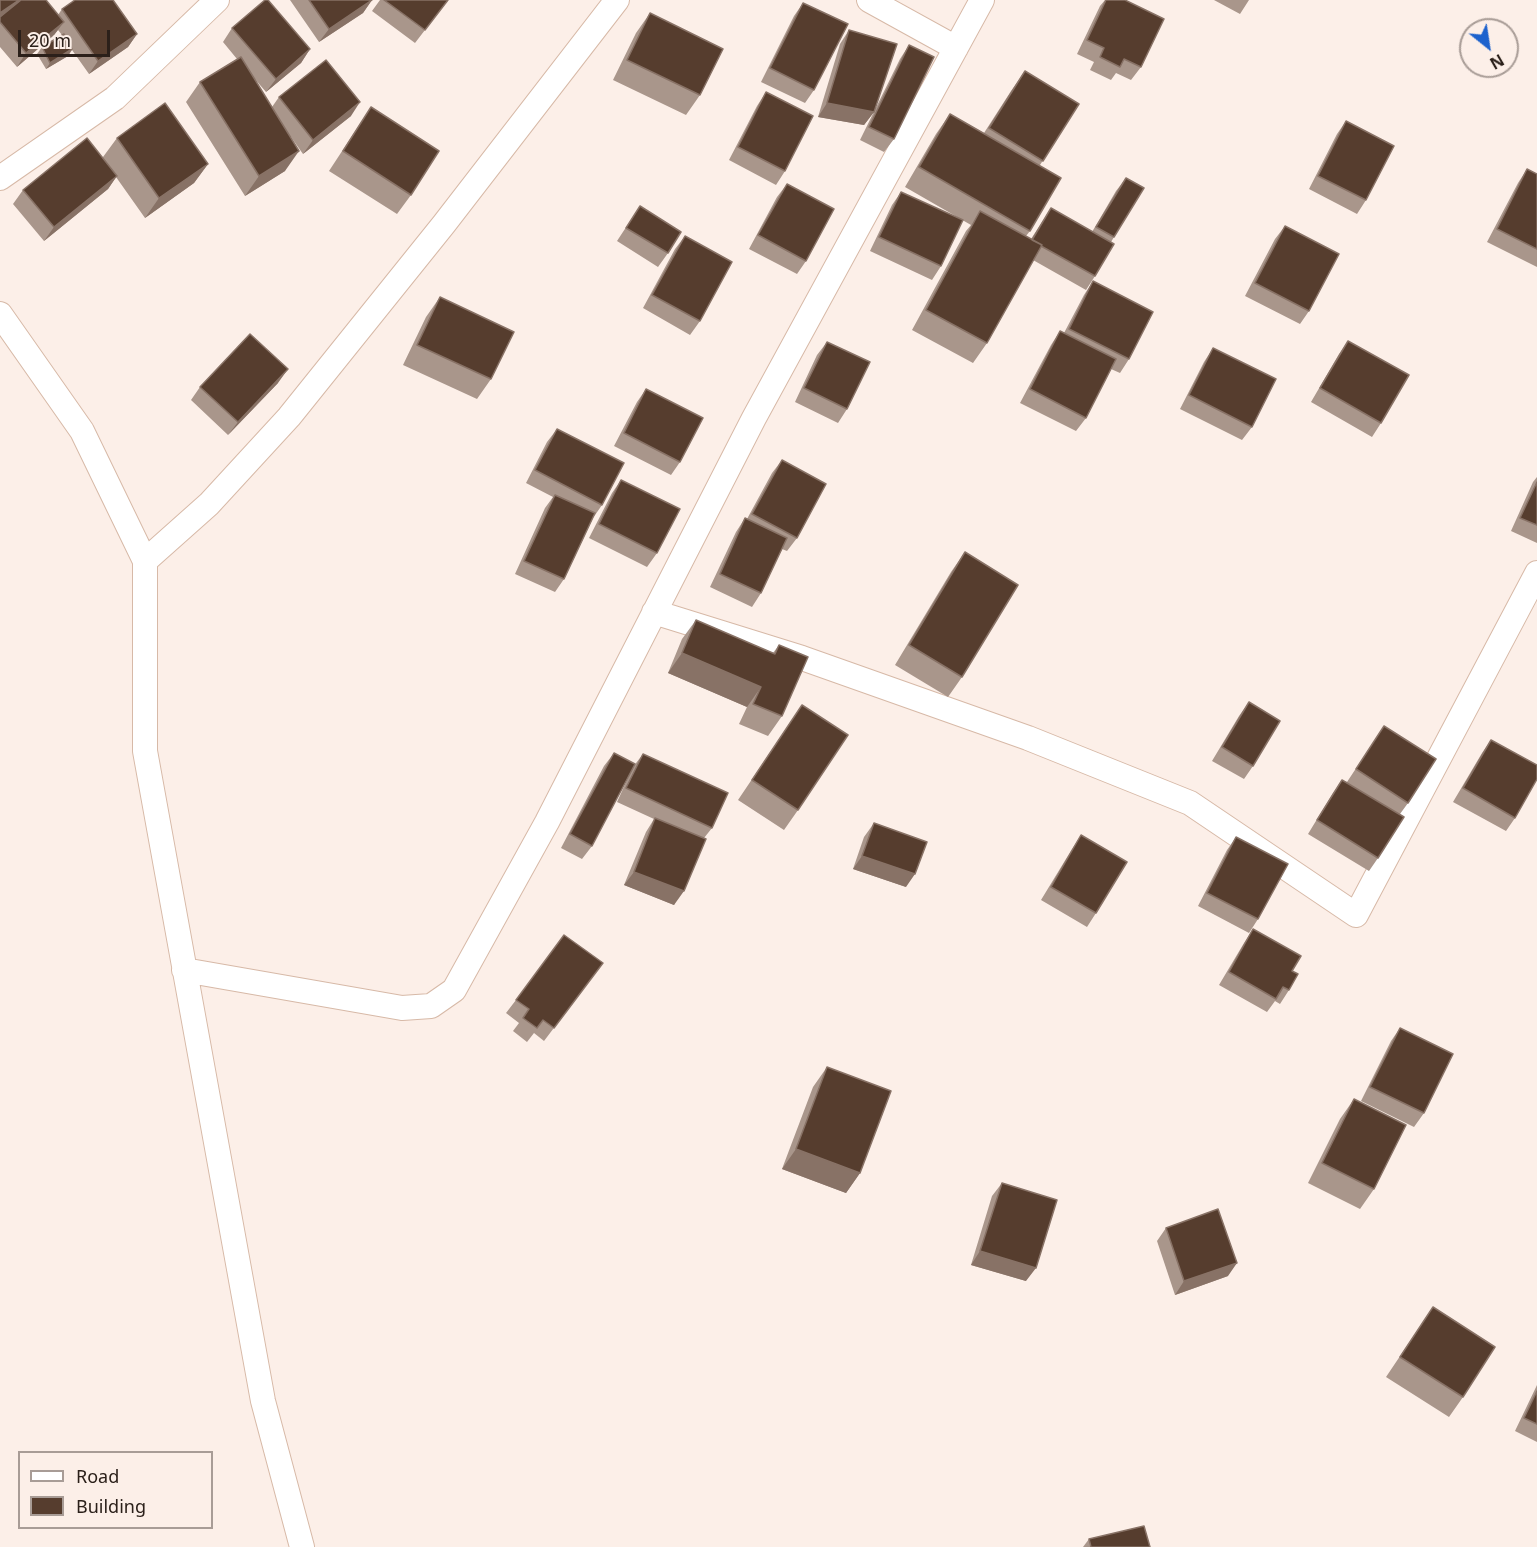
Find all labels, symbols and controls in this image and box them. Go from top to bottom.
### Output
scale bar [21,18,112,56]
north arrow [1459,18,1519,78]
text: 20 m [29,28,71,52]
text: N [1486,49,1508,75]
legend [18,1451,213,1529]
text: Road [76,1464,119,1488]
text: Building [76,1494,146,1518]

